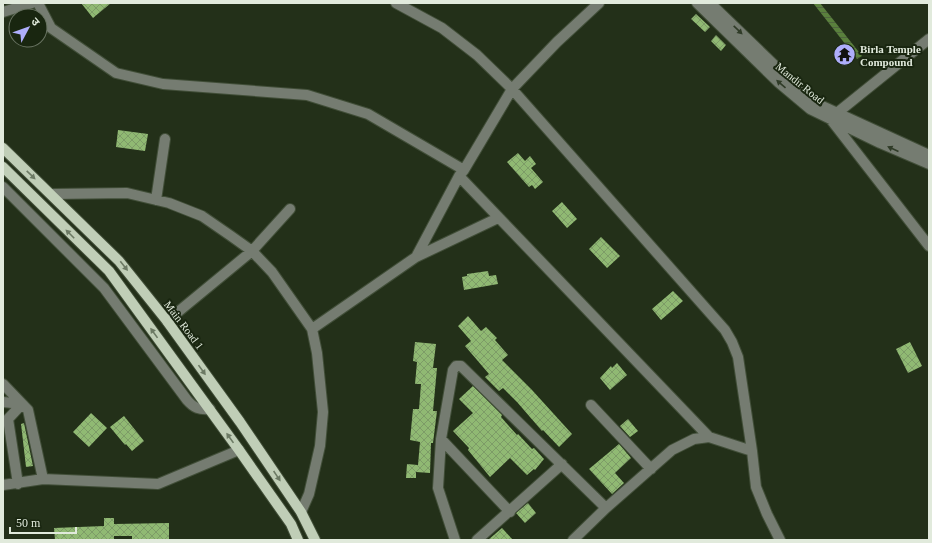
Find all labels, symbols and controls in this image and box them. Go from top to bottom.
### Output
north arrow [8,8,48,48]
text: उ [29,15,43,28]
one-way arrow [733,25,743,35]
temple icon: Birla Temple Compound [831,42,857,68]
place label: Birla Temple Compound [860,43,921,68]
street label: Mandir Road [774,60,827,106]
one-way arrow [776,80,787,89]
one-way arrow [887,145,899,151]
one-way arrow [26,170,36,180]
one-way arrow [65,229,75,239]
one-way arrow [119,261,128,272]
street label: Main Road 1 [162,298,206,352]
one-way arrow [150,327,158,338]
one-way arrow [198,364,206,375]
one-way arrow [226,433,234,443]
one-way arrow [273,471,281,481]
scale bar [10,509,76,535]
text: 50 m [16,516,41,530]

